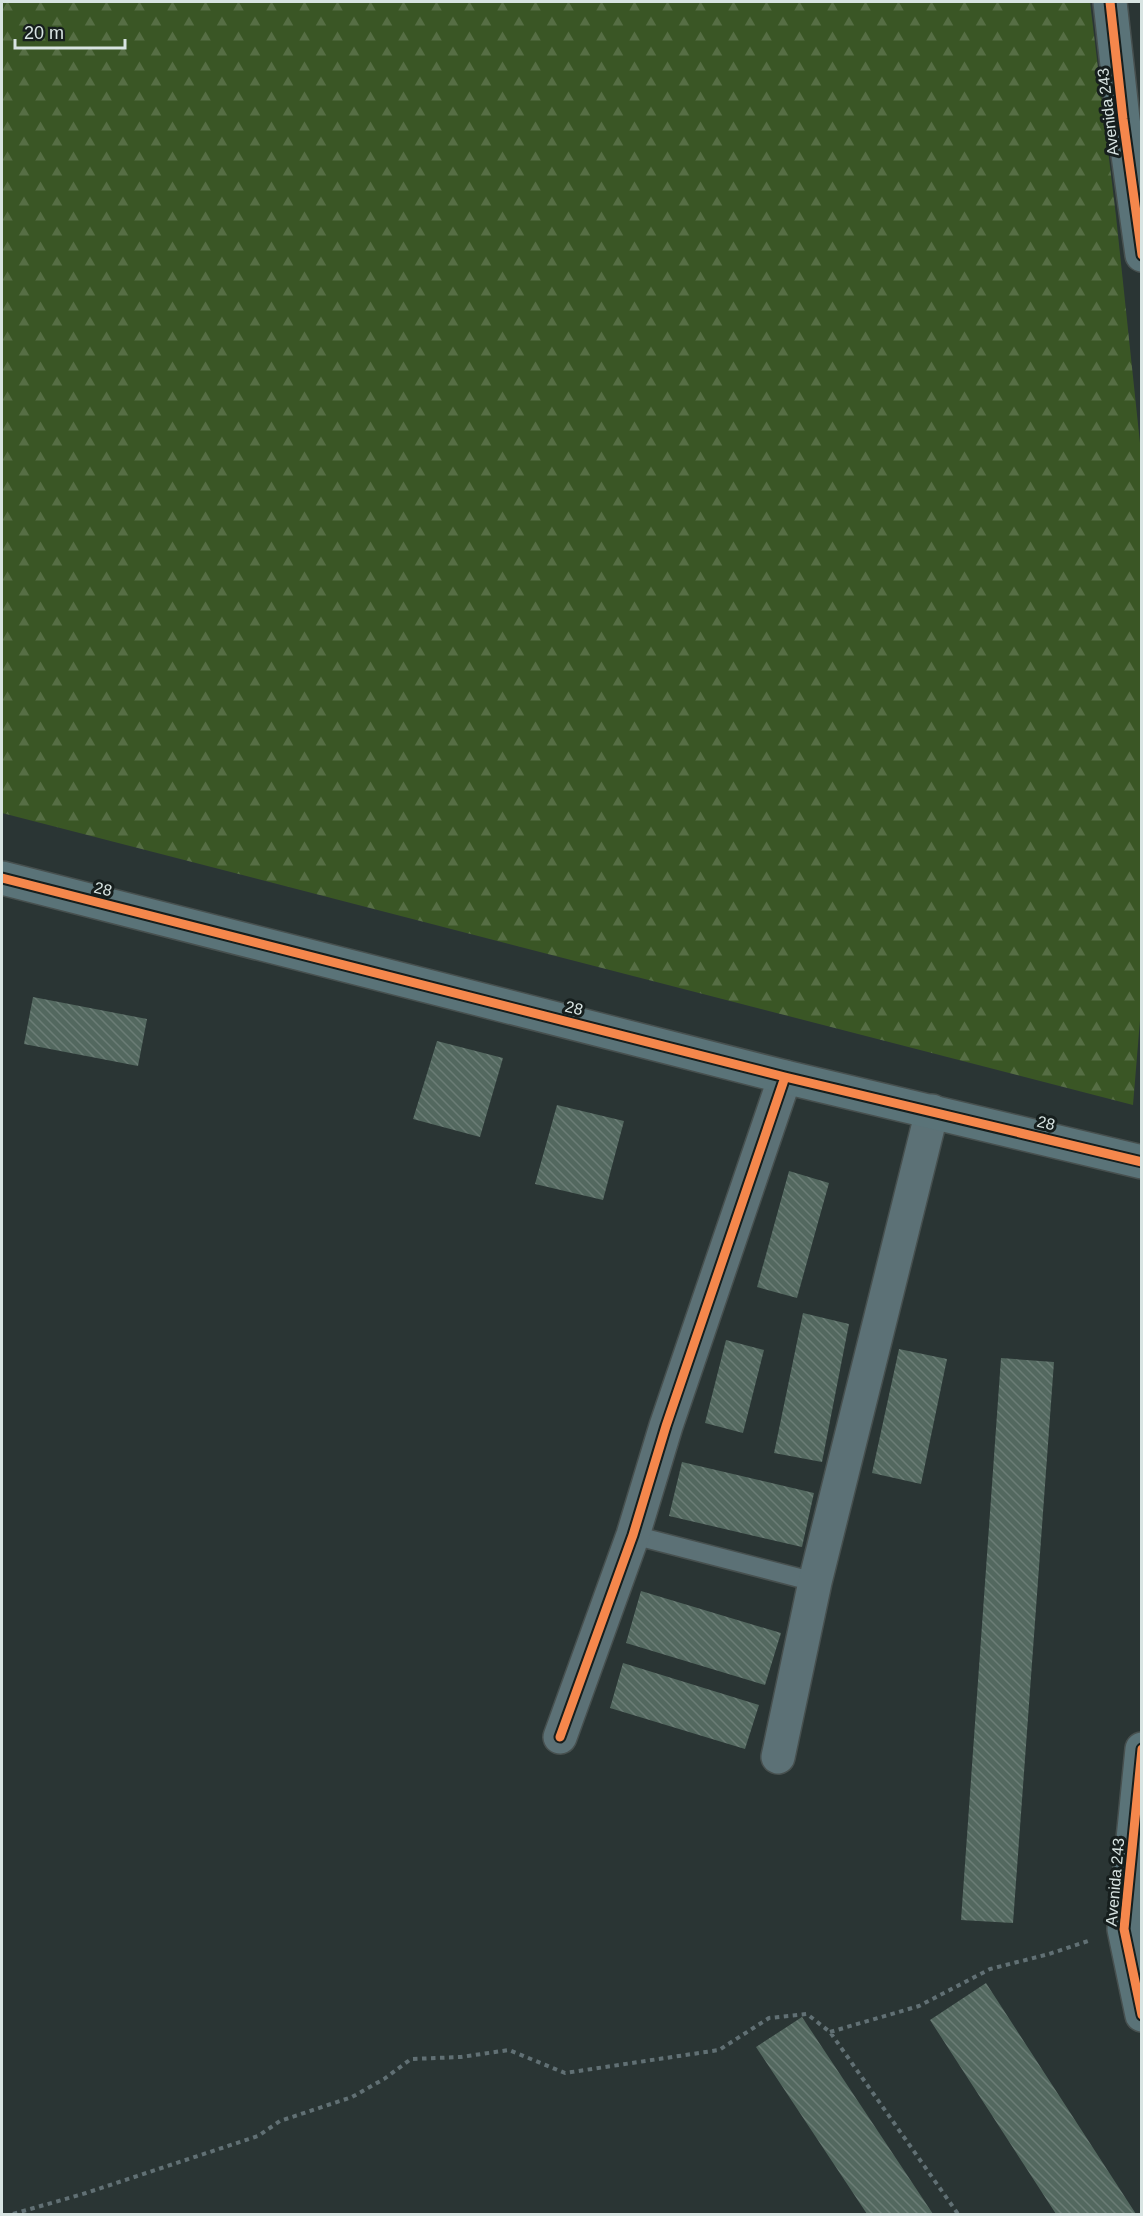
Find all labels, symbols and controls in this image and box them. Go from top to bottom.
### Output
scale bar [15,12,124,50]
text: 20 m [24,23,64,43]
street label: Avenida 243 [1094,67,1122,157]
street label: 28 [92,879,114,899]
street label: 28 [563,998,585,1018]
street label: 28 [1035,1113,1057,1133]
street label: Avenida 243 [1103,1837,1127,1927]

